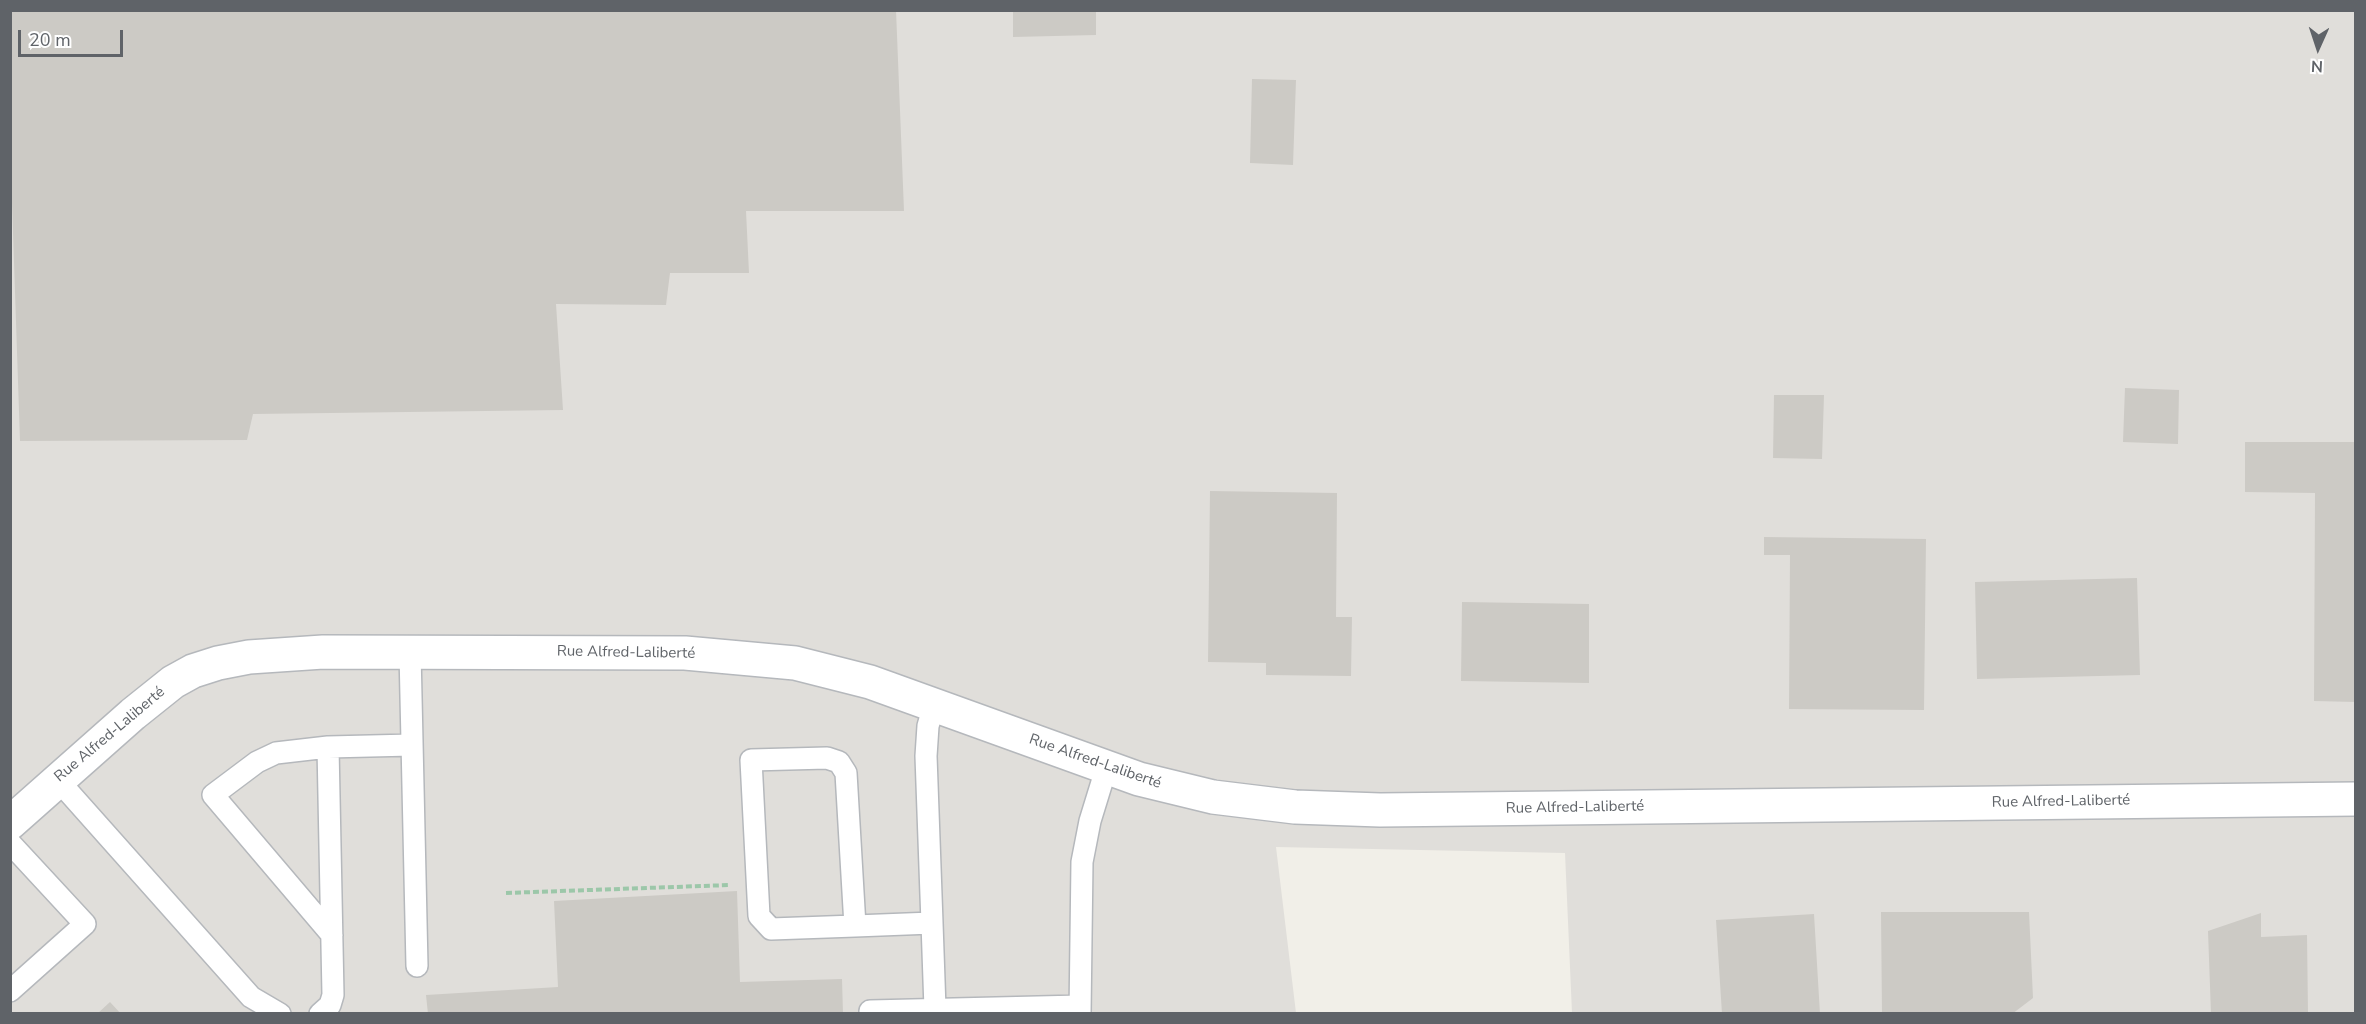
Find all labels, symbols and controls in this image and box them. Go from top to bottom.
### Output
scale bar [21,18,126,56]
north arrow [2288,18,2348,78]
text: 20 m [29,28,71,52]
text: N [2311,55,2324,77]
street label: Rue Alfred-Laliberté [557,643,695,663]
street label: Rue Alfred-Laliberté [51,684,169,786]
street label: Rue Alfred-Laliberté [1027,731,1163,793]
street label: Rue Alfred-Laliberté [1992,792,2130,812]
street label: Rue Alfred-Laliberté [1506,798,1644,818]

